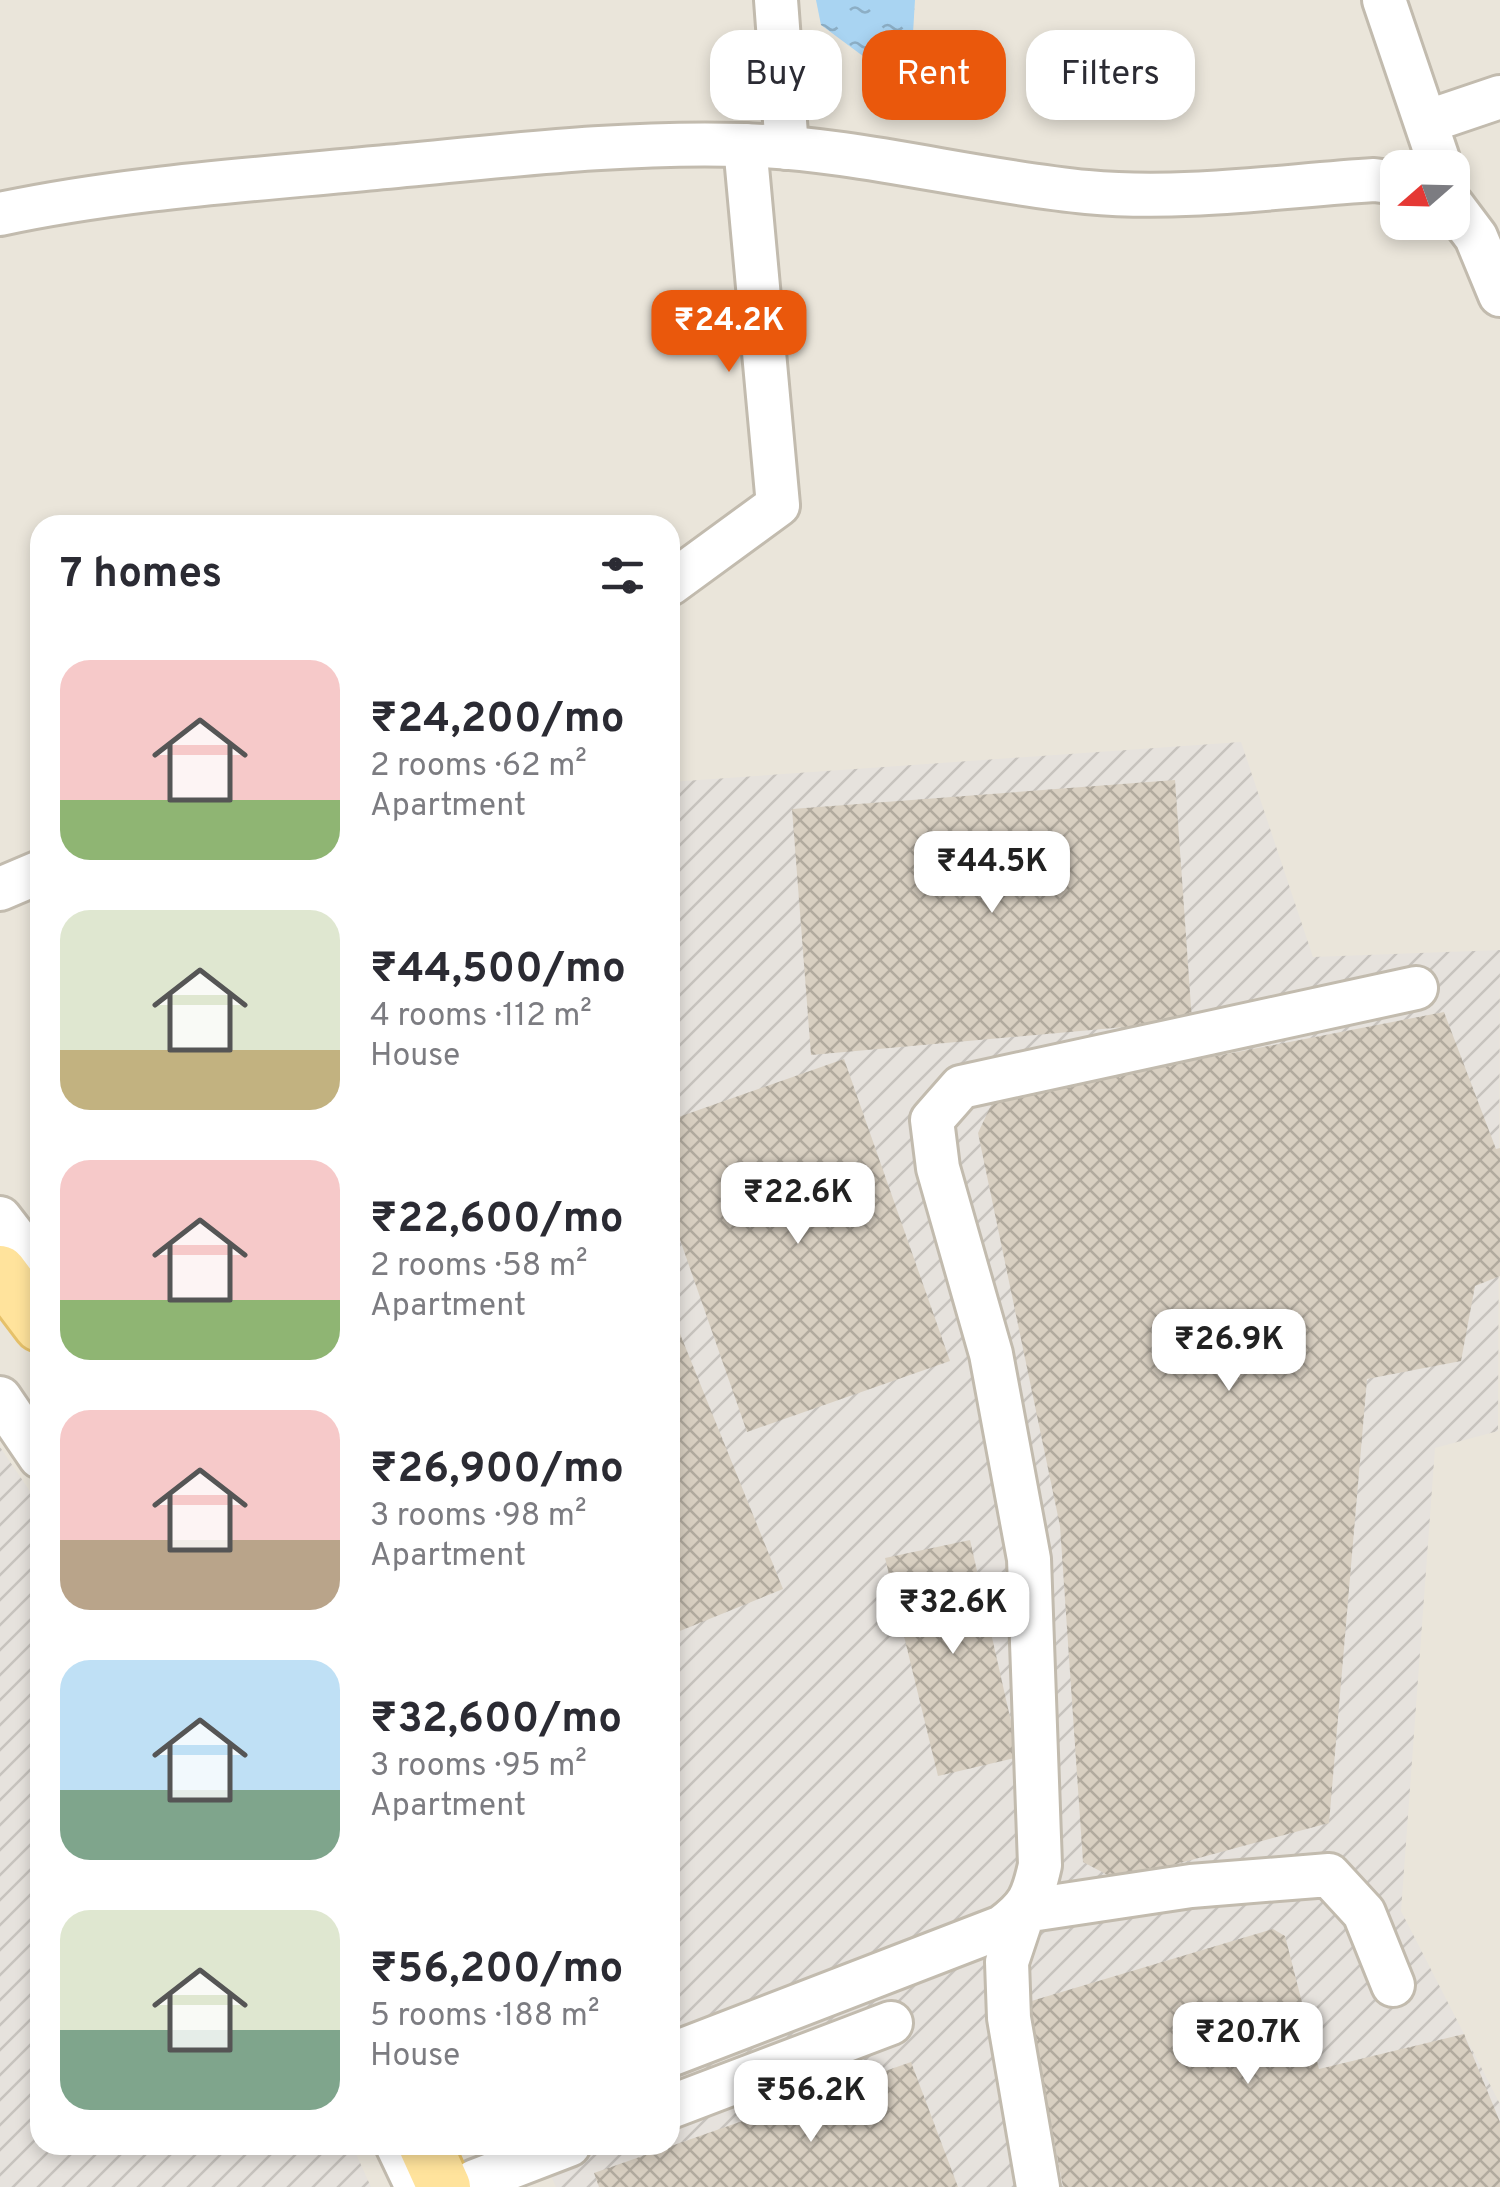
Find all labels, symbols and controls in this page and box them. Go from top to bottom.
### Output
chip: Buy [710,30,842,120]
chip: Rent [862,30,1006,120]
chip: Filters [1026,30,1195,120]
north arrow [1380,150,1470,240]
map controls [1380,150,1470,240]
pin: ₹24.2K [648,290,810,375]
text: ₹24.2K [673,302,785,342]
icon: filters [595,548,650,603]
text: 7 homes [60,549,222,602]
text: ₹24,200/mo [370,694,625,747]
icon: home [140,700,260,820]
text: 2 rooms · 62 m² [370,747,587,787]
text: Apartment [370,787,526,827]
pin: ₹44.5K [911,831,1073,916]
text: ₹44.5K [936,843,1048,883]
text: ₹44,500/mo [370,944,626,997]
icon: home [140,950,260,1070]
text: 4 rooms · 112 m² [370,997,592,1037]
text: House [370,1037,460,1077]
pin: ₹22.6K [717,1162,879,1247]
text: ₹22.6K [743,1174,853,1214]
text: ₹22,600/mo [370,1194,623,1247]
icon: home [140,1200,260,1320]
text: 2 rooms · 58 m² [370,1247,588,1287]
text: Apartment [370,1287,526,1327]
pin: ₹26.9K [1148,1309,1310,1394]
text: ₹26.9K [1174,1321,1284,1361]
text: ₹26,900/mo [370,1444,624,1497]
icon: home [140,1450,260,1570]
text: 3 rooms · 98 m² [370,1497,587,1537]
text: Apartment [370,1537,526,1577]
pin: ₹32.6K [872,1572,1034,1657]
text: ₹32.6K [898,1584,1008,1624]
text: ₹32,600/mo [370,1694,622,1747]
icon: home [140,1700,260,1820]
text: 3 rooms · 95 m² [370,1747,587,1787]
text: Apartment [370,1787,526,1827]
text: ₹56,200/mo [370,1944,623,1997]
icon: home [140,1950,260,2070]
text: 5 rooms · 188 m² [370,1997,600,2037]
pin: ₹20.7K [1167,2002,1329,2087]
text: ₹20.7K [1195,2014,1301,2054]
text: House [370,2037,460,2077]
pin: ₹56.2K [730,2060,892,2145]
text: ₹56.2K [756,2072,866,2112]

